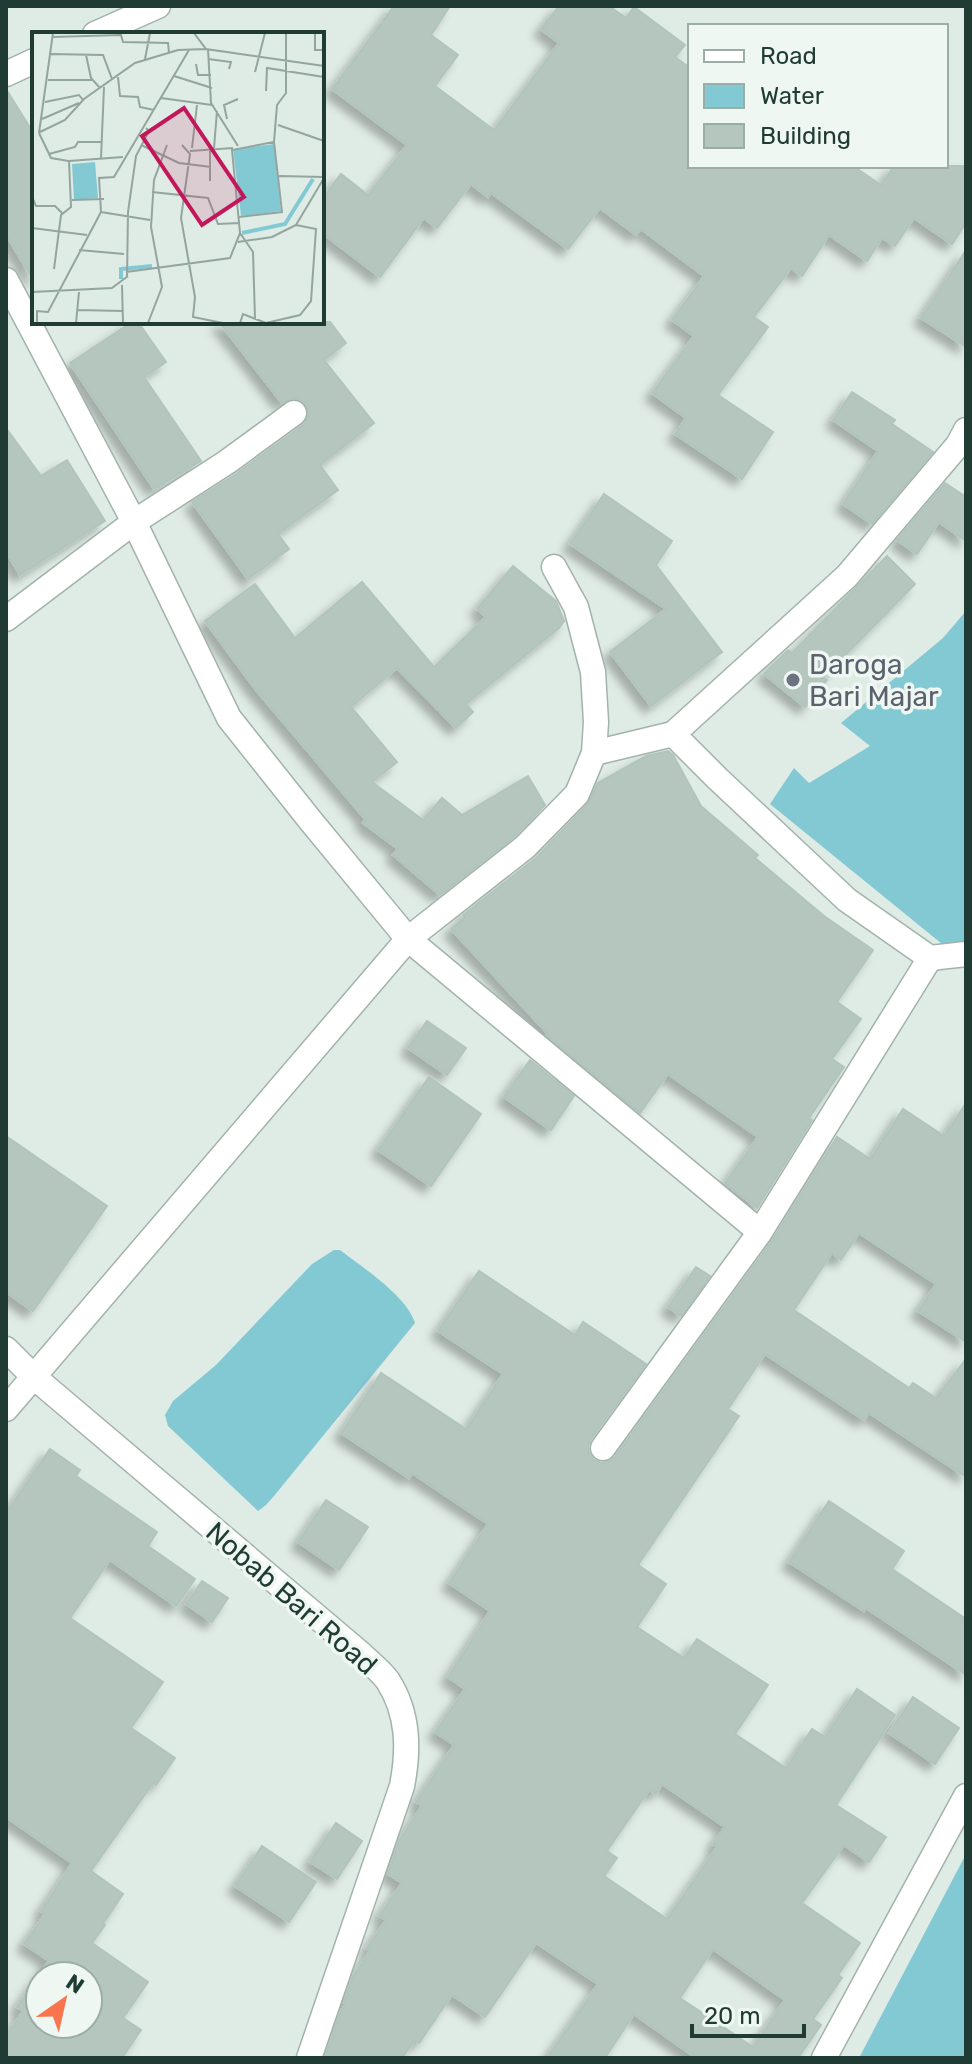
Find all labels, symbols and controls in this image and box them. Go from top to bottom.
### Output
legend [688,24,948,168]
inset map [32,32,324,324]
text: Road [760,42,817,70]
text: Water [760,82,824,110]
text: Building [760,122,851,150]
place label: Daroga Bari Majar [809,648,939,713]
marker: Daroga Bari Majar [784,671,802,689]
street label: Nobab Bari Road [199,1515,384,1682]
north arrow [24,1960,104,2040]
text: N [61,1968,89,1999]
scale bar [692,1988,804,2038]
text: 20 m [704,2002,761,2030]

